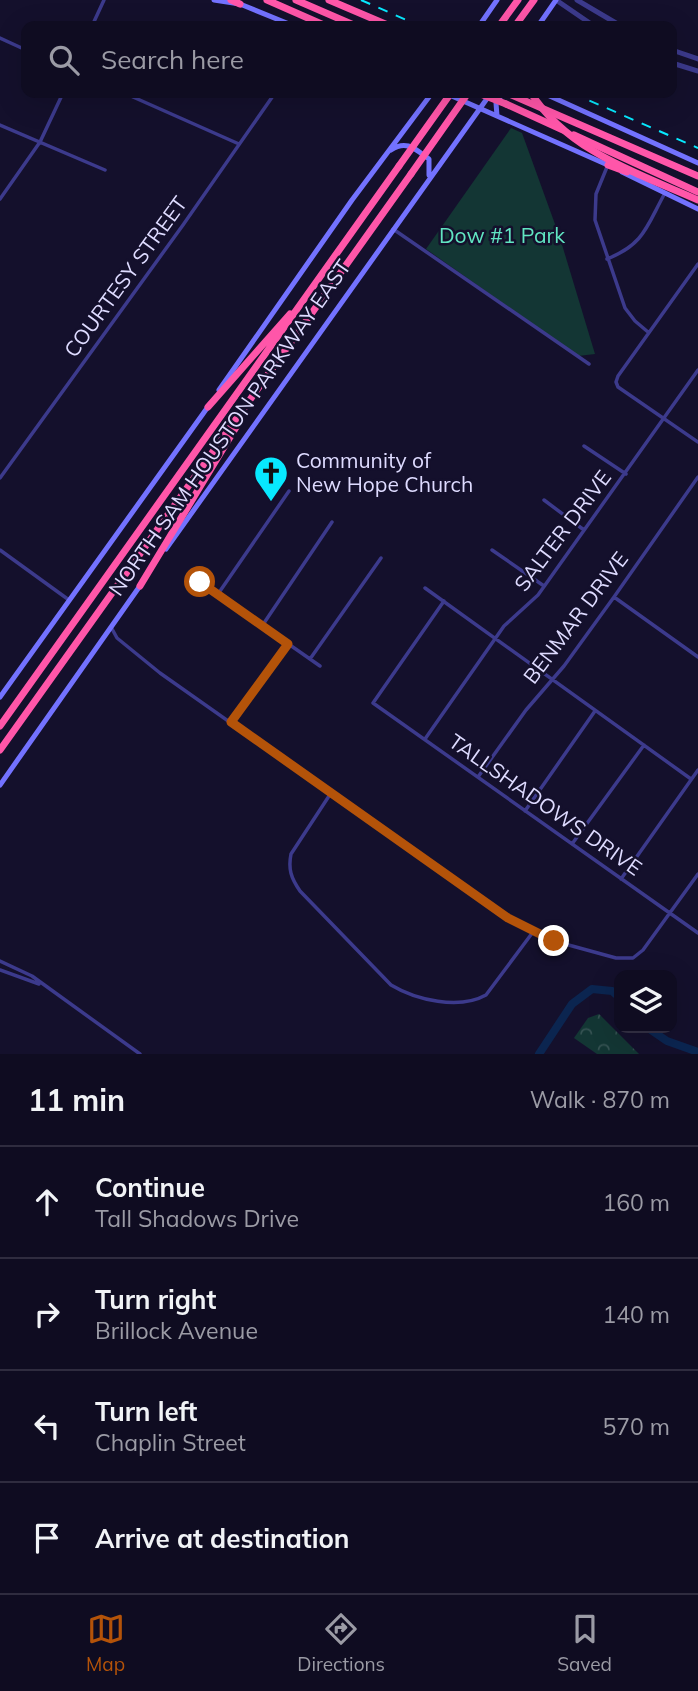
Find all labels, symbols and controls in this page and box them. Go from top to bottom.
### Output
search box [21,21,677,98]
icon: search [45,41,83,79]
text: Search here [101,43,244,76]
street label: COURTESY STREET [58,191,192,362]
park label: Dow #1 Park [439,222,565,248]
street label: NORTH SAM HOUSTON PARKWAY EAST [103,254,356,600]
place label: Community of New Hope Church [296,447,473,497]
church icon: Community of New Hope Church [252,454,290,503]
street label: SALTER DRIVE [508,465,616,596]
street label: BENMAR DRIVE [517,546,633,688]
route start [184,566,215,597]
street label: TALLSHADOWS DRIVE [444,728,647,881]
route end [538,925,569,956]
map controls [614,970,677,1033]
button: layers [614,970,677,1033]
text: 11 min [28,1081,125,1119]
text: Walk · 870 m [530,1085,670,1114]
text: Continue [95,1171,205,1204]
icon: ahead [28,1183,66,1221]
text: 160 m [602,1188,670,1217]
text: Tall Shadows Drive [95,1204,299,1233]
text: Turn right [95,1283,216,1316]
icon: right [28,1295,66,1333]
text: 140 m [602,1300,670,1329]
text: Brillock Avenue [95,1316,258,1345]
text: Turn left [95,1395,197,1428]
icon: left [28,1407,66,1445]
text: 570 m [602,1412,670,1441]
text: Chaplin Street [95,1428,246,1457]
icon: arrive [28,1519,66,1557]
text: Arrive at destination [95,1522,350,1555]
tab: Map [86,1610,125,1676]
tab: Directions [297,1610,385,1676]
tab: Saved [557,1610,612,1676]

